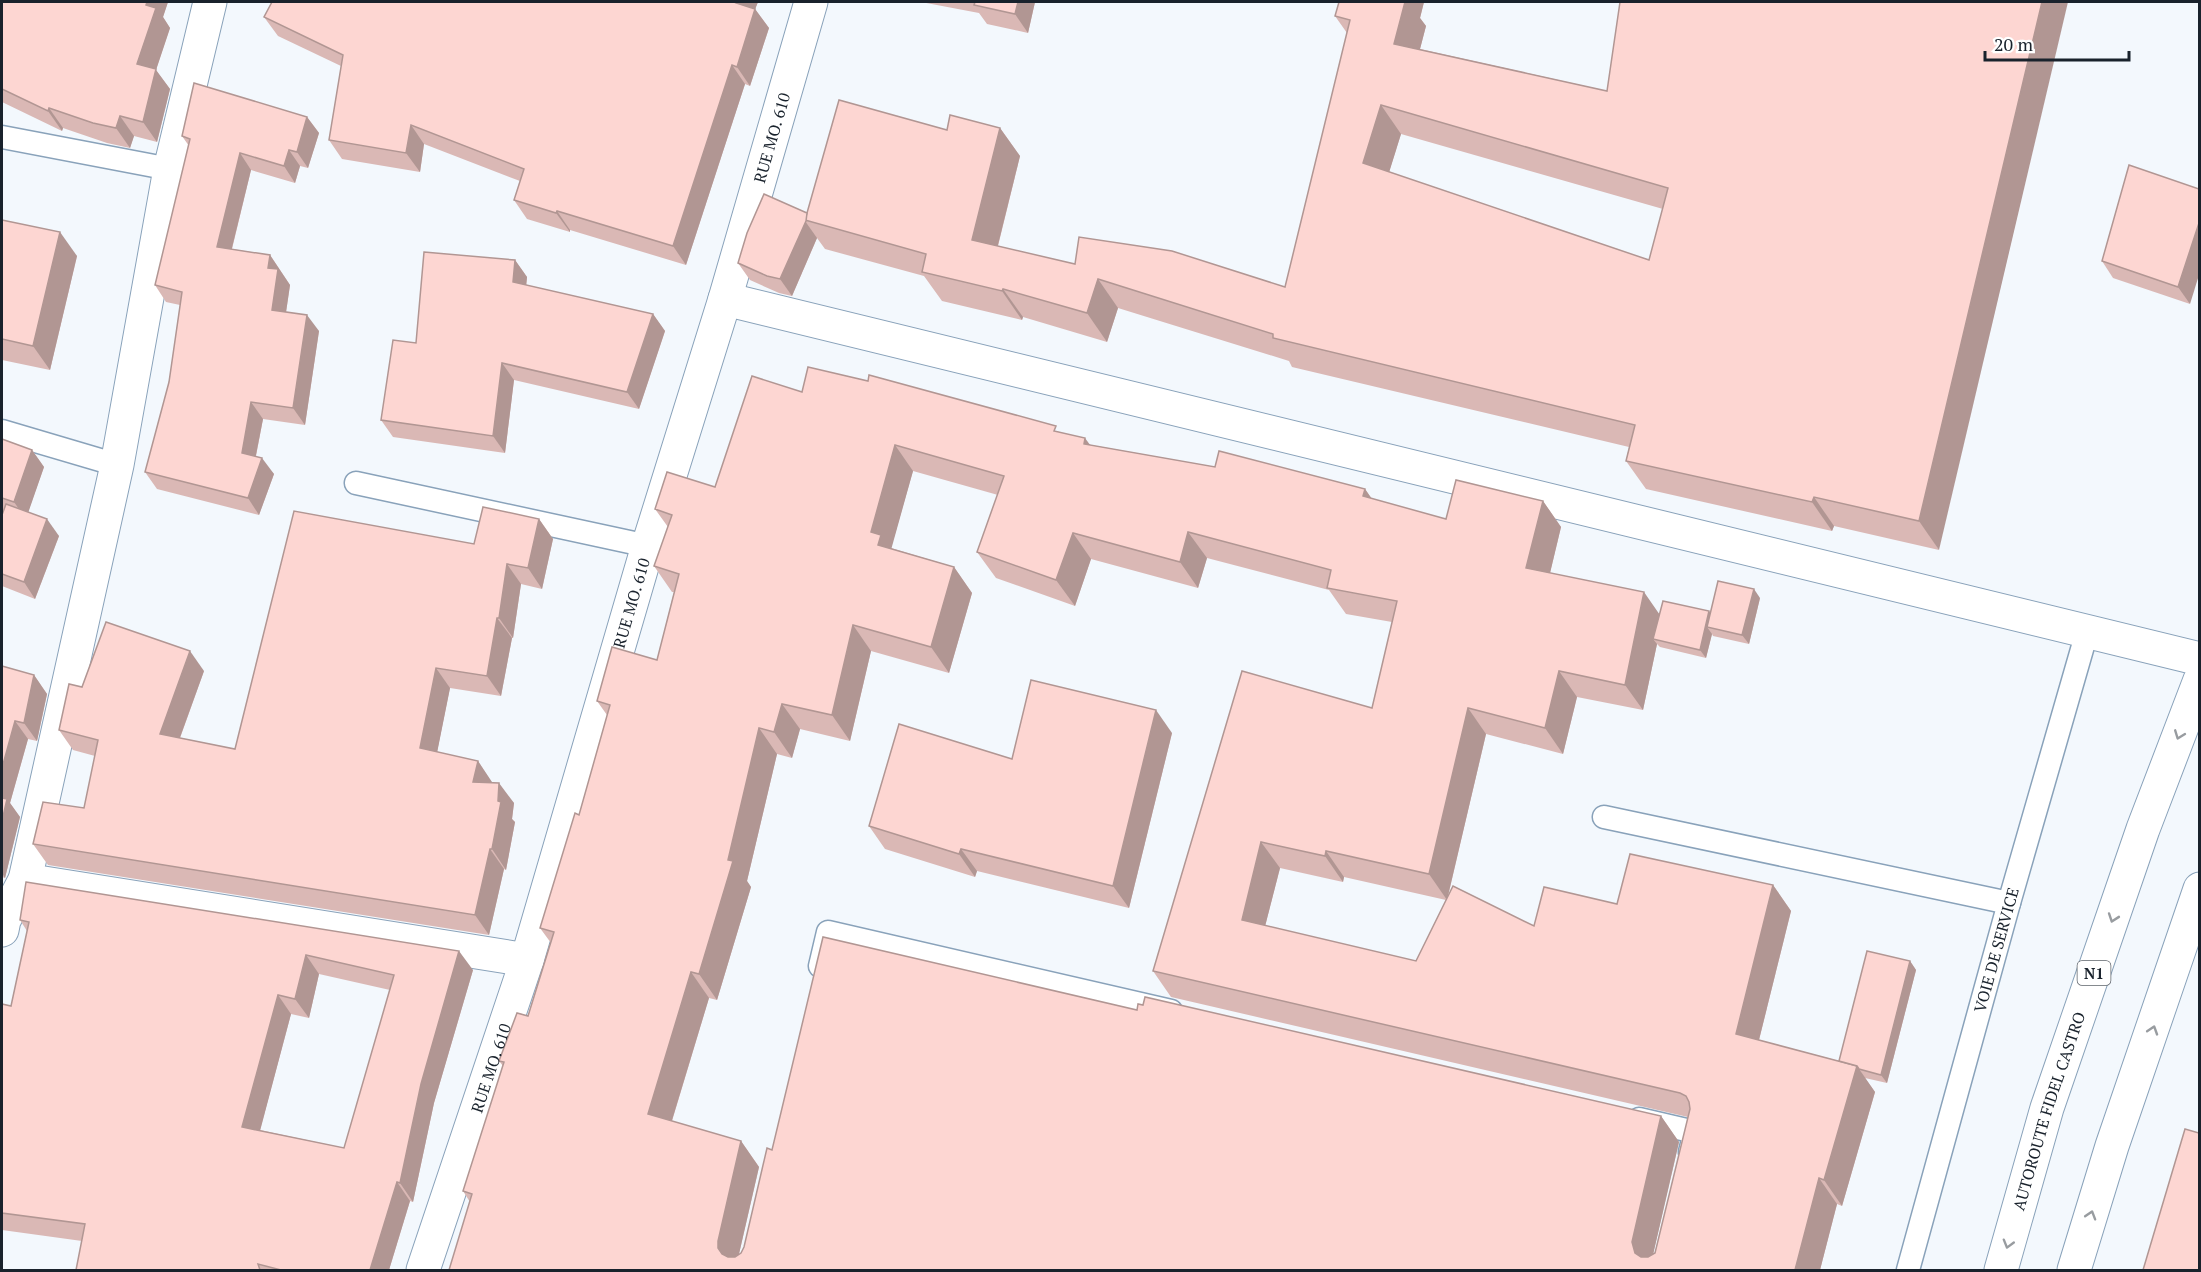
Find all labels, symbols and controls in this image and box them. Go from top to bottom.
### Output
scale bar [1985,24,2129,62]
text: 20 m [1994,32,2034,56]
street label: RUE MO. 610 [748,90,795,185]
street label: RUE MO. 610 [608,555,655,651]
one-way arrow [2173,729,2186,740]
street label: VOIE DE SERVICE [1968,885,2024,1015]
one-way arrow [2107,912,2120,923]
road number: N1 [2078,961,2110,985]
street label: AUTOROUTE FIDEL CASTRO [2007,1009,2090,1213]
street label: RUE MO. 610 [466,1021,516,1116]
one-way arrow [2145,1025,2158,1036]
one-way arrow [2084,1210,2096,1221]
one-way arrow [2003,1238,2015,1249]

